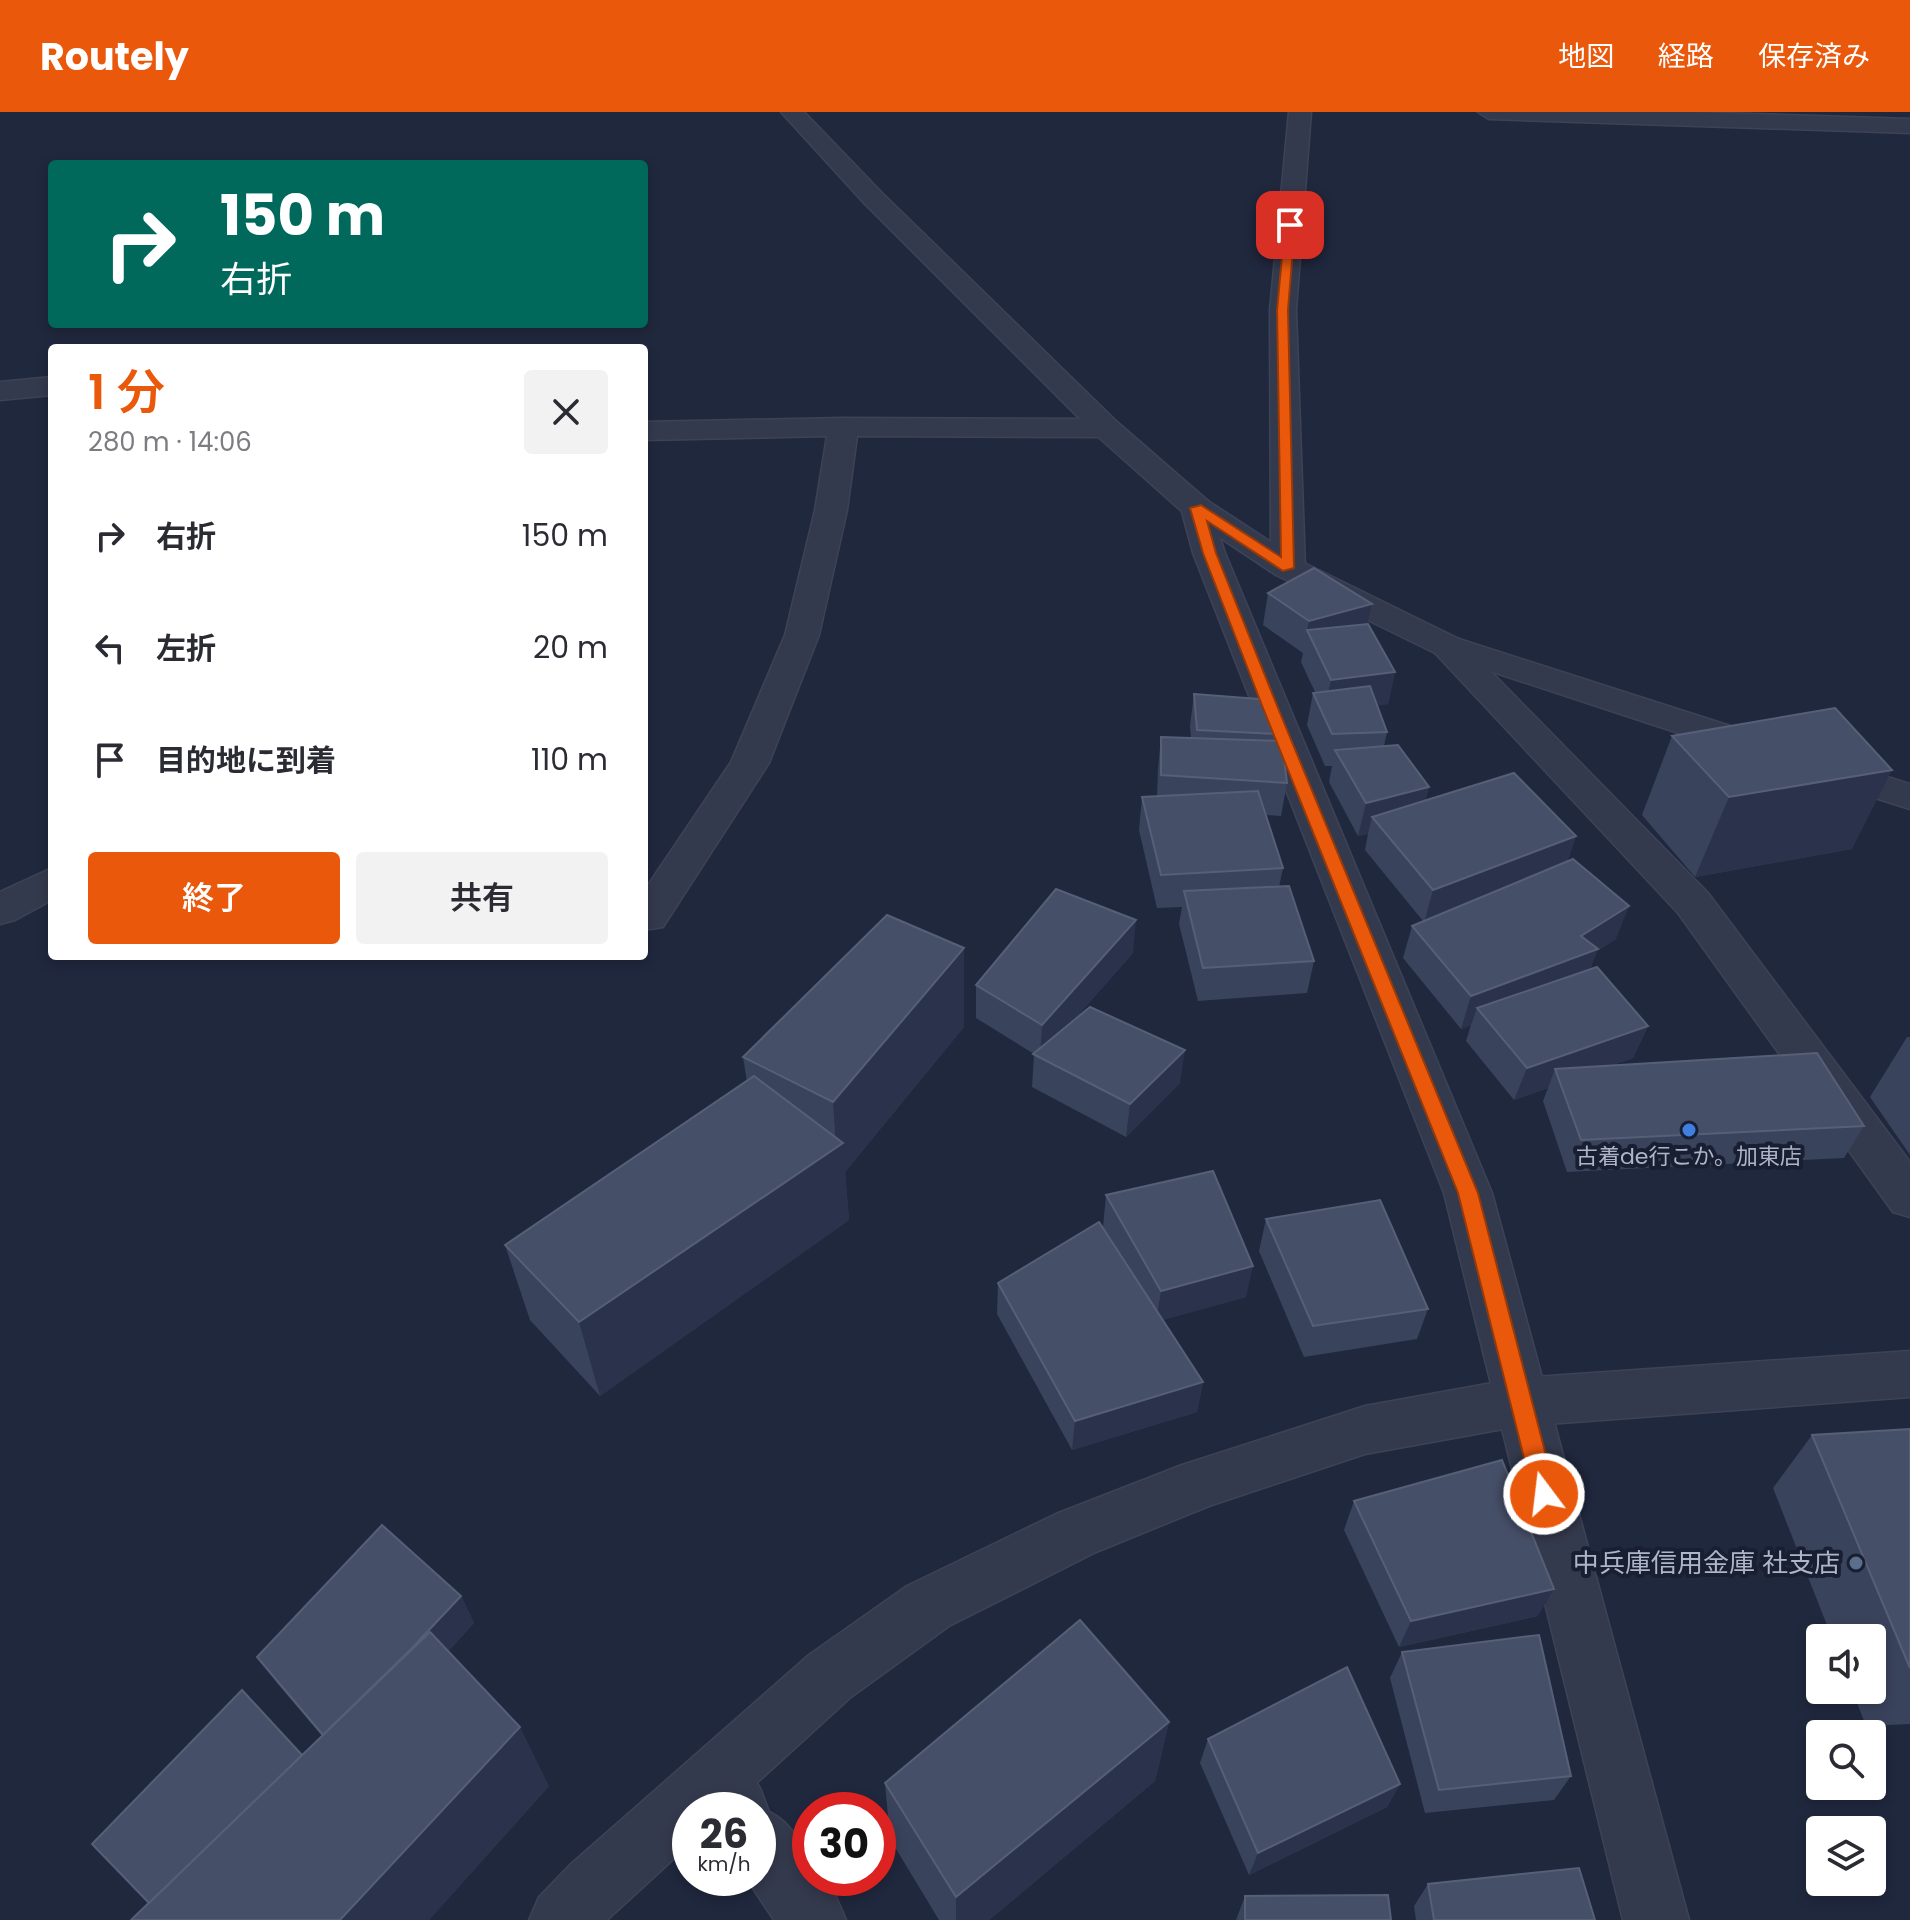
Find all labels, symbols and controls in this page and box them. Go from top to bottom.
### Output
text: Routely [40,30,189,83]
text: 地図 [1558,37,1614,76]
text: 経路 [1658,37,1714,76]
text: 保存済み [1758,37,1870,76]
text: 150 m [220,176,385,255]
pin [1256,191,1324,259]
icon: right [88,192,192,296]
icon: arrive [1268,203,1312,247]
text: 右折 [220,254,292,305]
text: 1 分 [88,359,165,426]
button: close [524,370,608,454]
text: 280 m · 14:06 [88,424,252,460]
icon: right [88,514,132,558]
text: 150 m [522,514,608,557]
text: 右折 [156,515,216,558]
icon: left [88,626,132,670]
text: 20 m [533,626,608,669]
text: 左折 [156,627,216,670]
icon: arrive [88,738,132,782]
text: 110 m [531,738,608,781]
text: 目的地に到着 [156,739,336,782]
button: 終了 [88,852,340,944]
button: 共有 [356,852,608,944]
marker: 古着de行こか。加東店 [1680,1121,1698,1139]
place label: 古着de行こか。加東店 [1576,1141,1802,1172]
position arrow [1502,1452,1586,1536]
place label: 中兵庫信用金庫 社支店 [1573,1545,1840,1581]
marker: 中兵庫信用金庫 社支店 [1847,1554,1865,1572]
map controls [1806,1624,1886,1896]
button: sound [1806,1624,1886,1704]
button: search [1806,1720,1886,1800]
speed limit sign: 30 [792,1792,896,1896]
text: 26 [700,1806,748,1862]
button: layers [1806,1816,1886,1896]
text: km/h [697,1850,751,1878]

